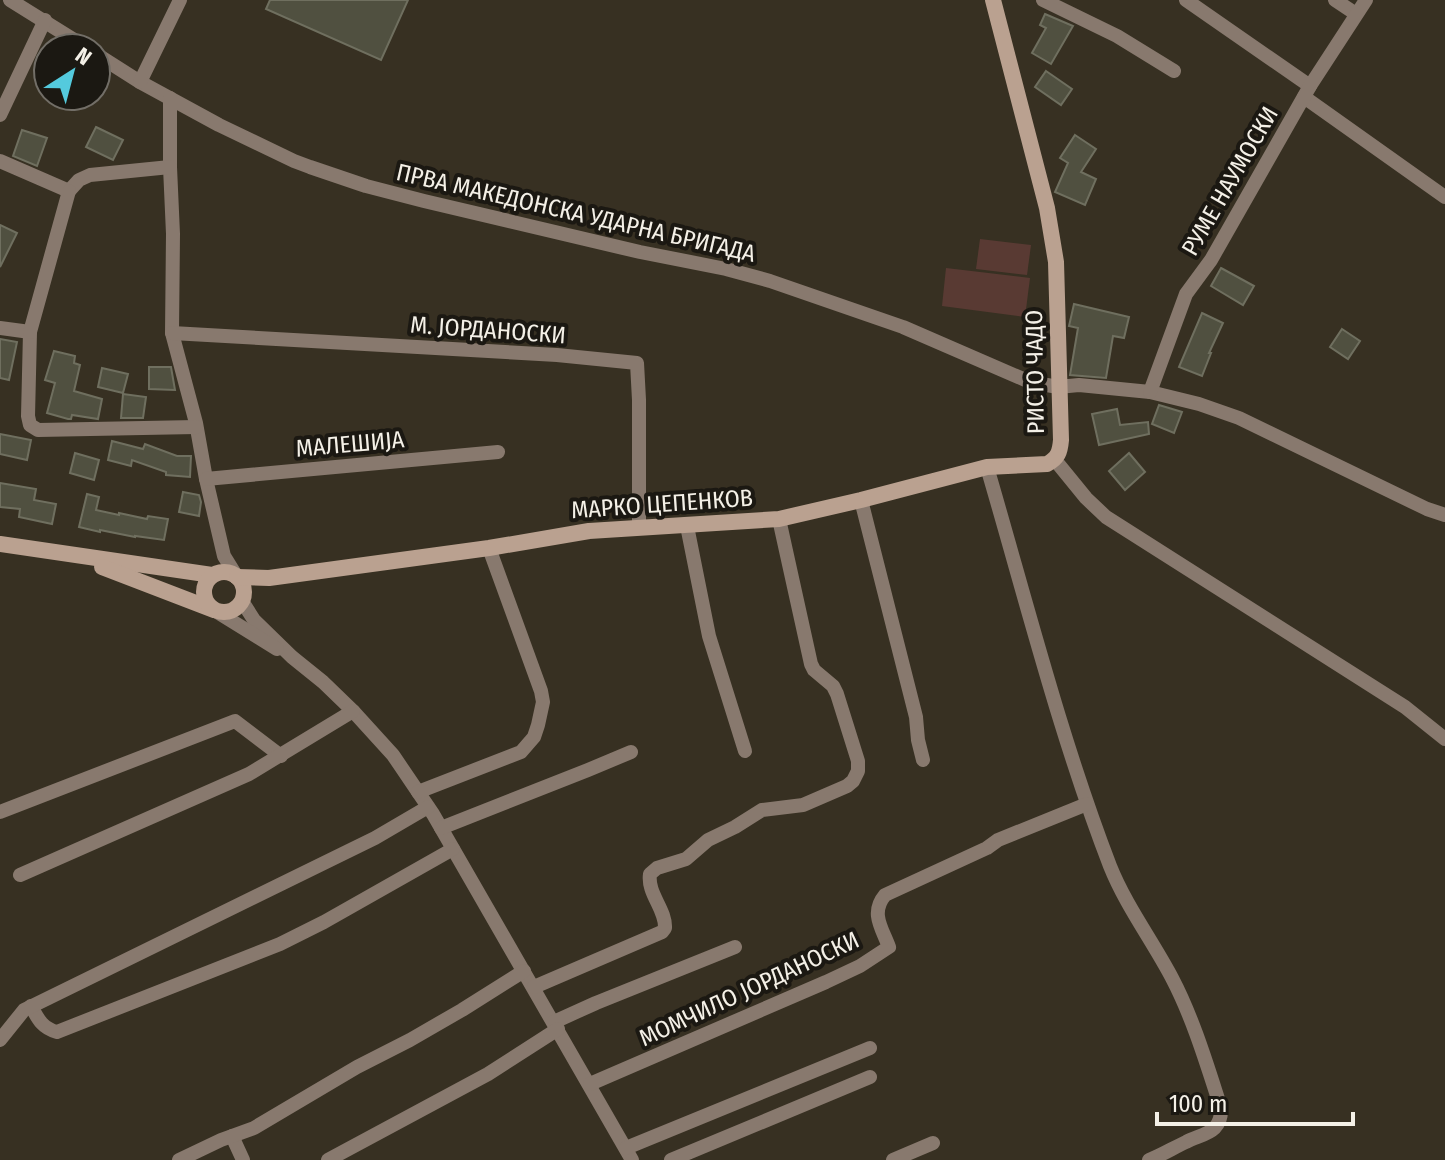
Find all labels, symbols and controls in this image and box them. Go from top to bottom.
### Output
north arrow [32,32,112,112]
text: N [70,41,97,71]
street label: РУМЕ НАУМОСКИ [1176,102,1284,260]
street label: ПРВА МАКЕДОНСКА УДАРНА БРИГАДА [394,158,759,268]
street label: РИСТО ЧАДО [1020,310,1050,434]
street label: М. ЈОРДАНОСКИ [409,311,567,349]
street label: МАЛЕШИЈА [295,425,406,463]
street label: МАРКО ЦЕПЕНКОВ [570,484,754,524]
street label: МОМЧИЛО ЈОРДАНОСКИ [635,926,863,1052]
scale bar [1157,1076,1353,1126]
text: 100 m [1169,1090,1227,1118]

